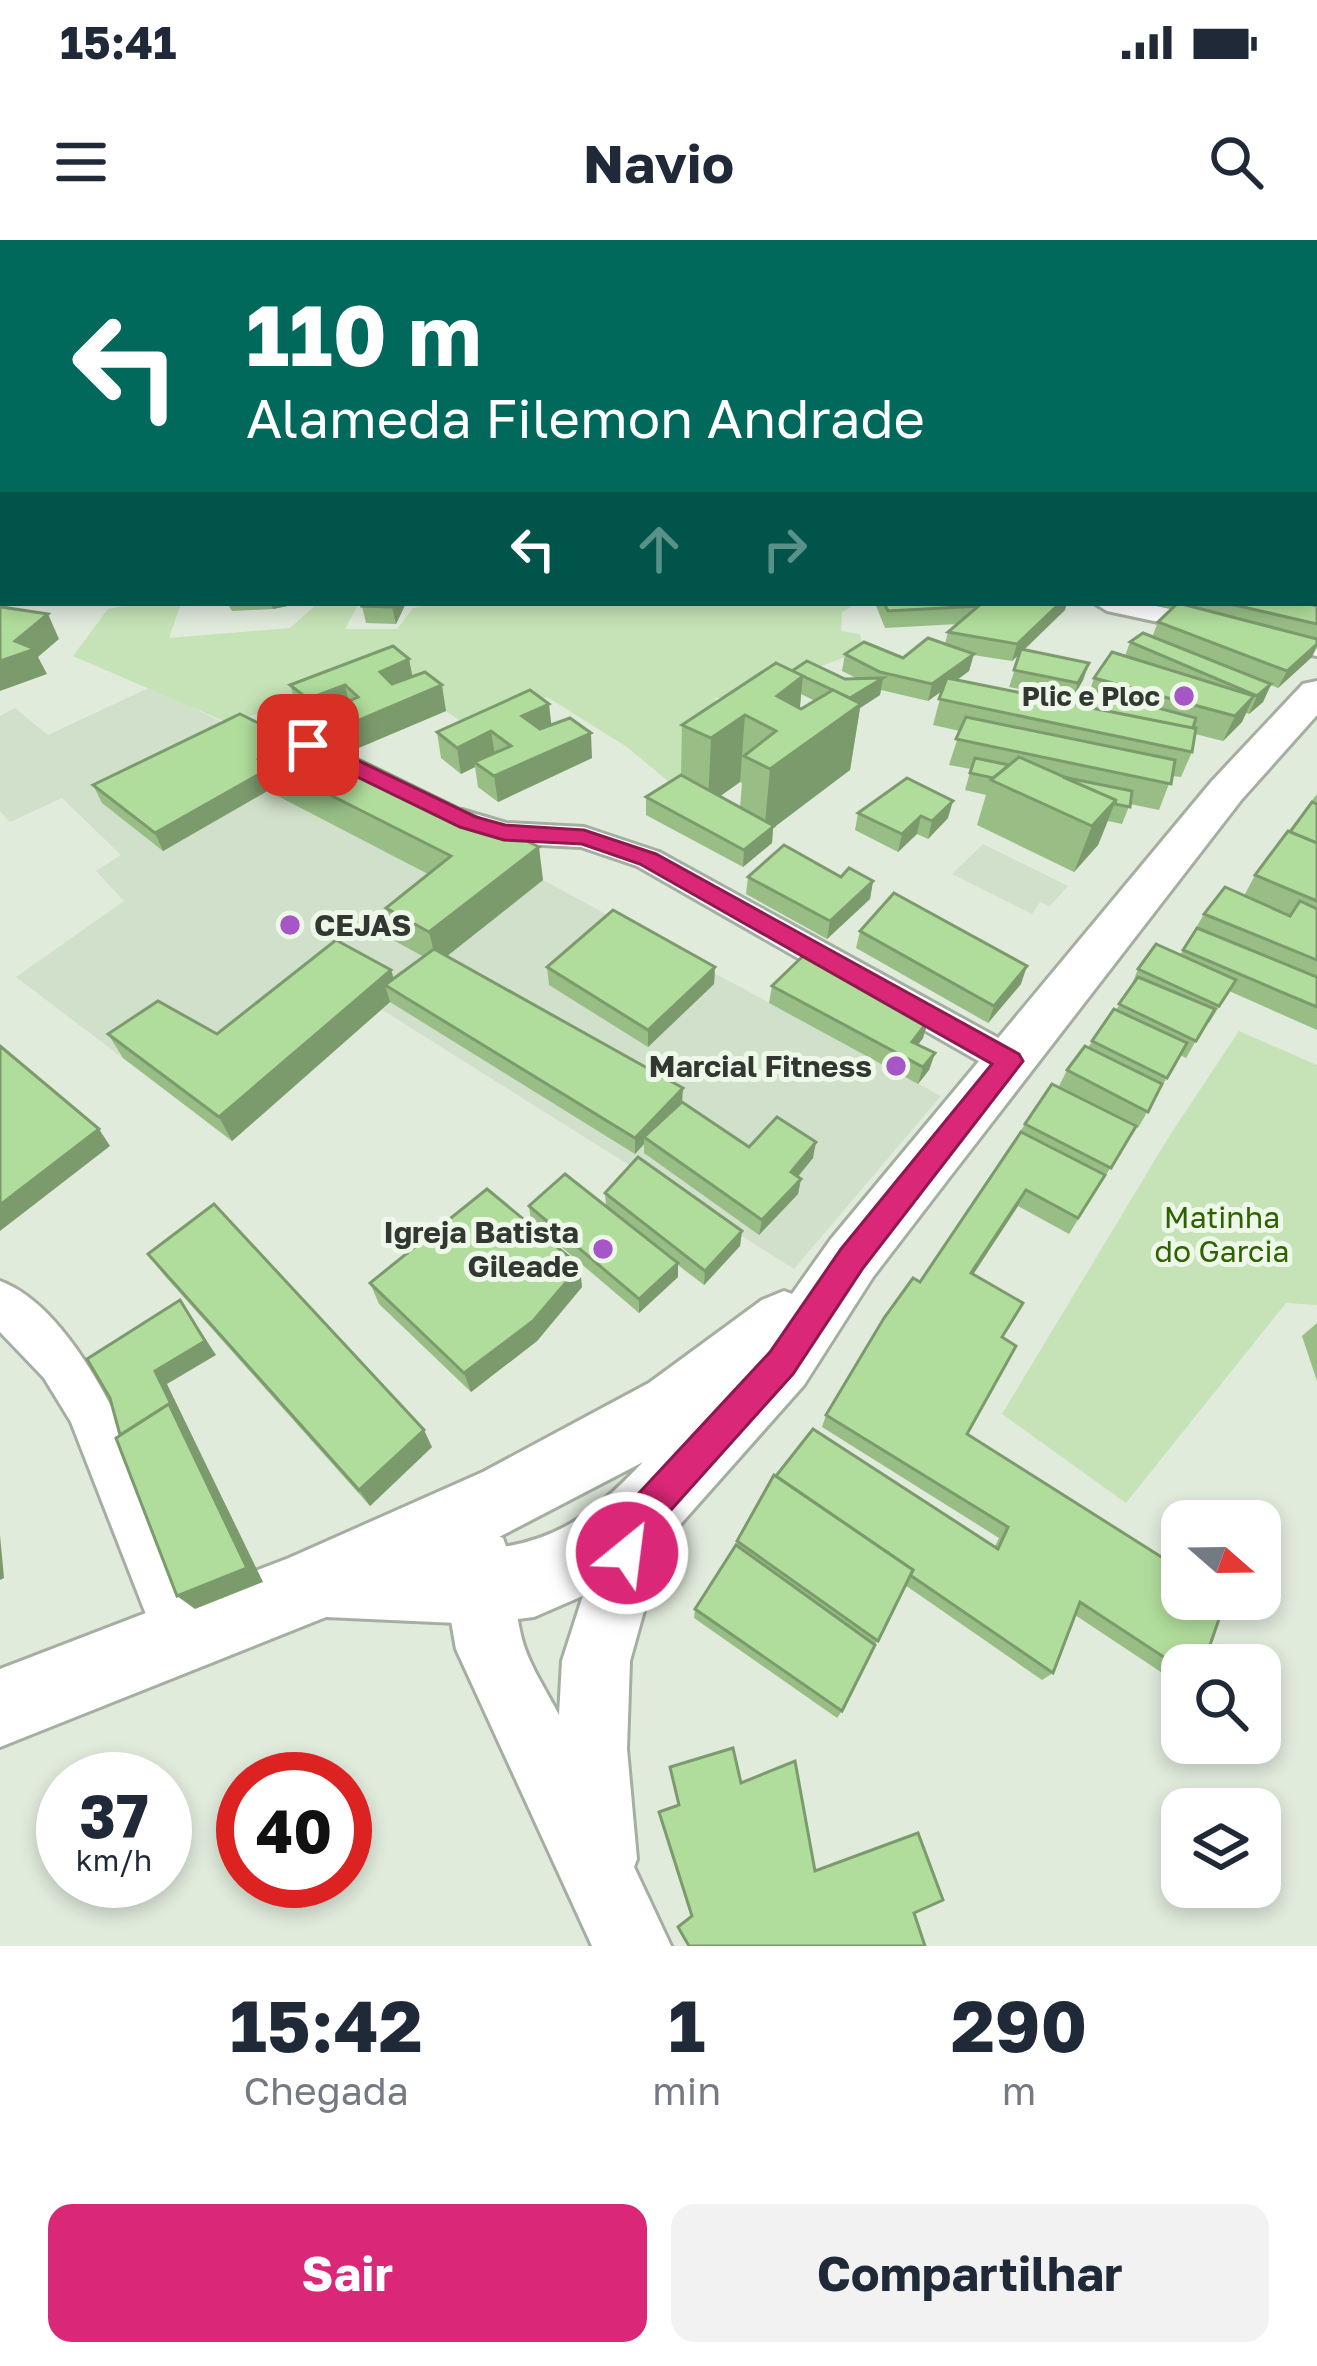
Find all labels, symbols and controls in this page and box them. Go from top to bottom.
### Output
text: 15:41 [60,15,176,69]
icon: menu [48,129,114,195]
icon: search [1203,129,1269,195]
text: Navio [583,130,734,195]
text: 110 m [246,284,482,384]
icon: left [48,288,204,444]
text: Alameda Filemon Andrade [246,385,925,450]
icon: left [500,516,566,582]
icon: ahead [626,516,692,582]
icon: right [752,516,818,582]
place label: Plic e Ploc [1022,680,1160,712]
marker: Plic e Ploc [1171,683,1197,709]
pin [257,694,359,796]
icon: arrive [275,712,341,778]
place label: CEJAS [314,907,411,943]
marker: CEJAS [277,912,303,938]
place label: Marcial Fitness [649,1048,872,1084]
marker: Marcial Fitness [883,1053,909,1079]
park label: Matinha do Garcia [1155,1199,1289,1269]
place label: Igreja Batista Gileade [383,1214,579,1284]
marker: Igreja Batista Gileade [590,1236,616,1262]
position arrow [564,1490,690,1616]
north arrow [1161,1500,1281,1620]
map controls [1161,1500,1281,1908]
button: search [1161,1644,1281,1764]
speed limit sign: 40 [216,1752,372,1908]
text: 37 [79,1779,149,1851]
button: layers [1161,1788,1281,1908]
text: km/h [76,1842,152,1878]
text: 15:42 [230,1981,423,2068]
text: 1 [668,1981,705,2068]
text: 290 [951,1981,1087,2068]
text: Chegada [244,2067,409,2114]
text: min [652,2067,721,2114]
text: m [1002,2067,1036,2114]
button: Sair [48,2204,647,2342]
button: Compartilhar [671,2204,1269,2342]

